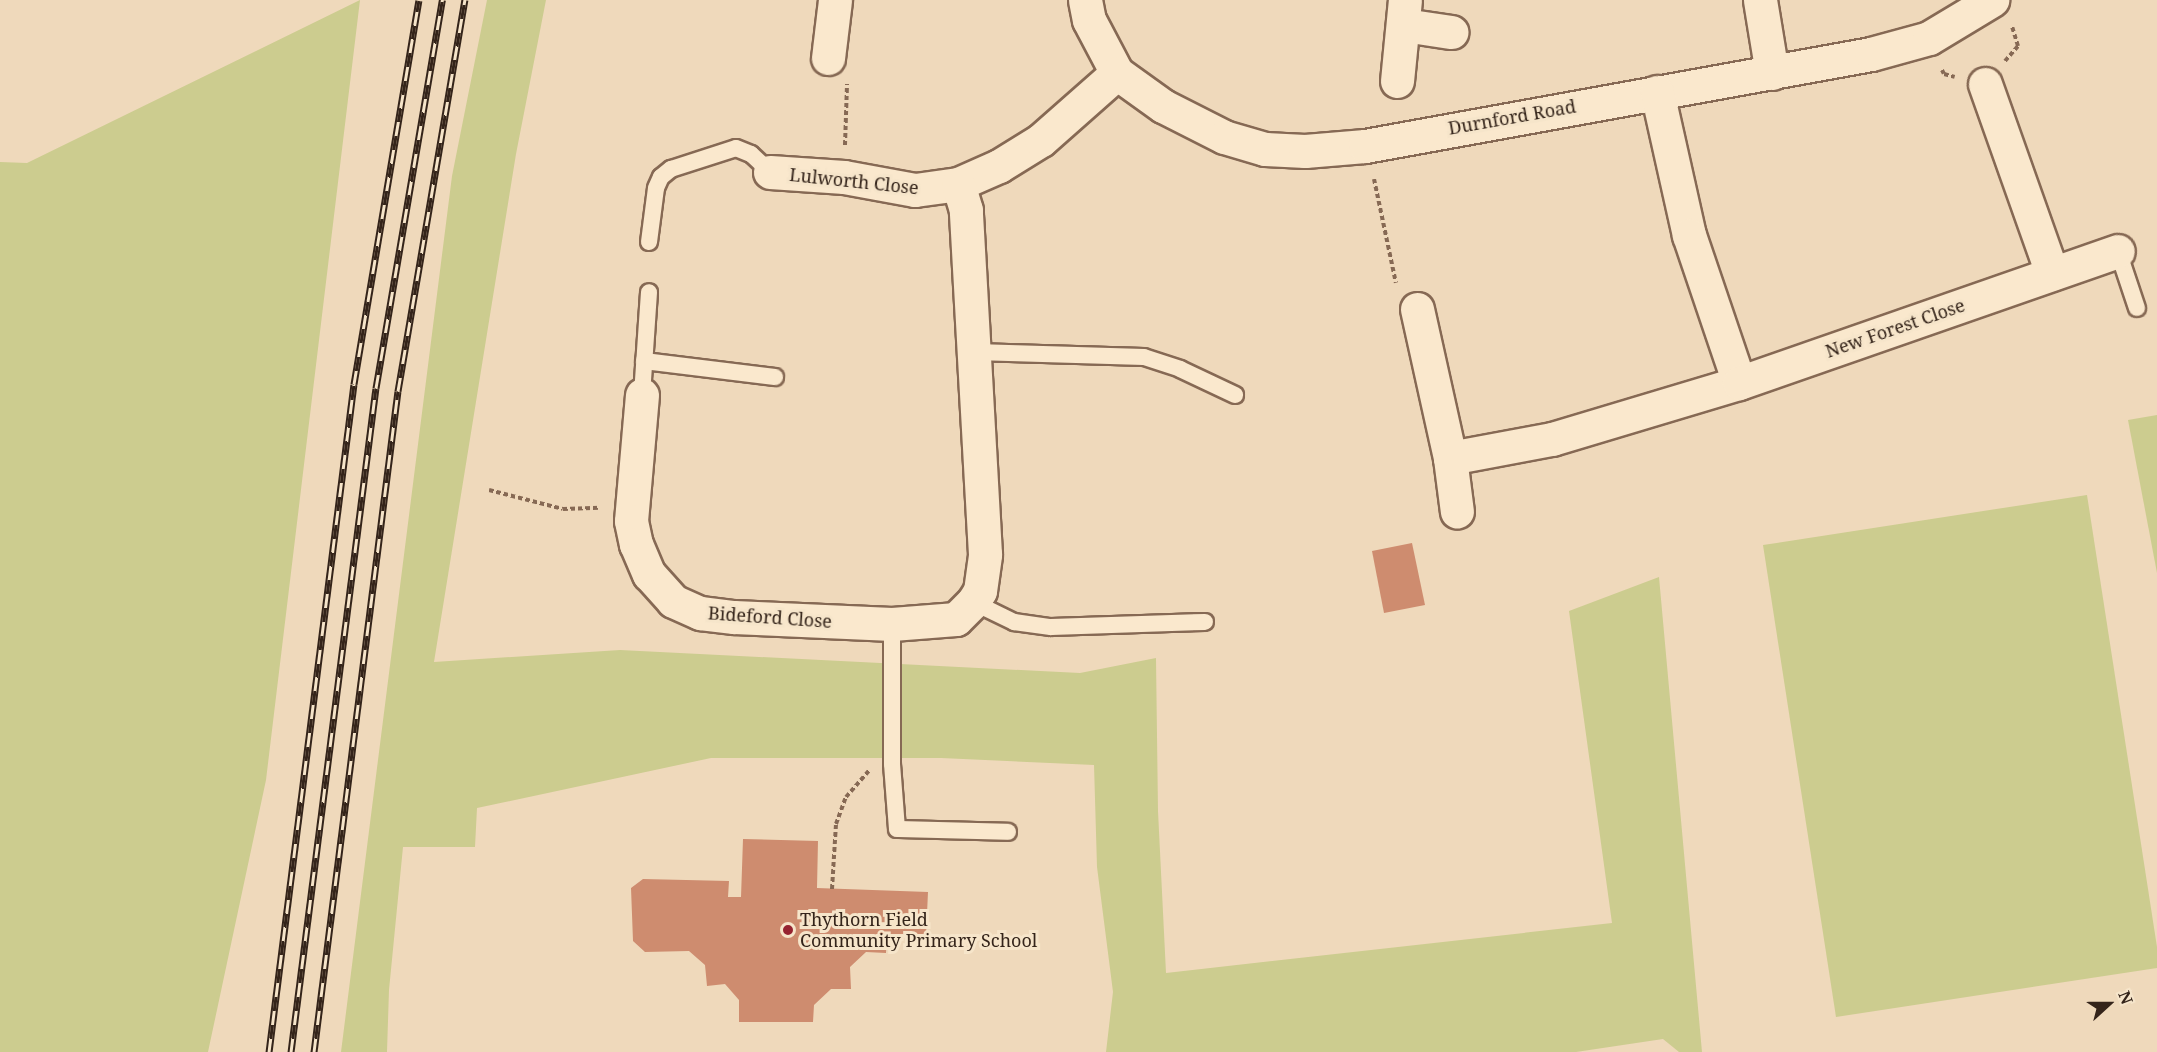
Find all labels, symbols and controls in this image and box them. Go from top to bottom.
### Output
street label: Durnford Road [1446,95,1578,139]
street label: Lulworth Close [788,163,920,199]
street label: New Forest Close [1823,294,1967,362]
street label: Bideford Close [707,602,833,632]
place label: Thythorn Field Community Primary School [800,909,1037,952]
marker: Thythorn Field Community Primary School [781,923,795,937]
north arrow [2079,974,2139,1034]
text: N [2113,988,2138,1007]

